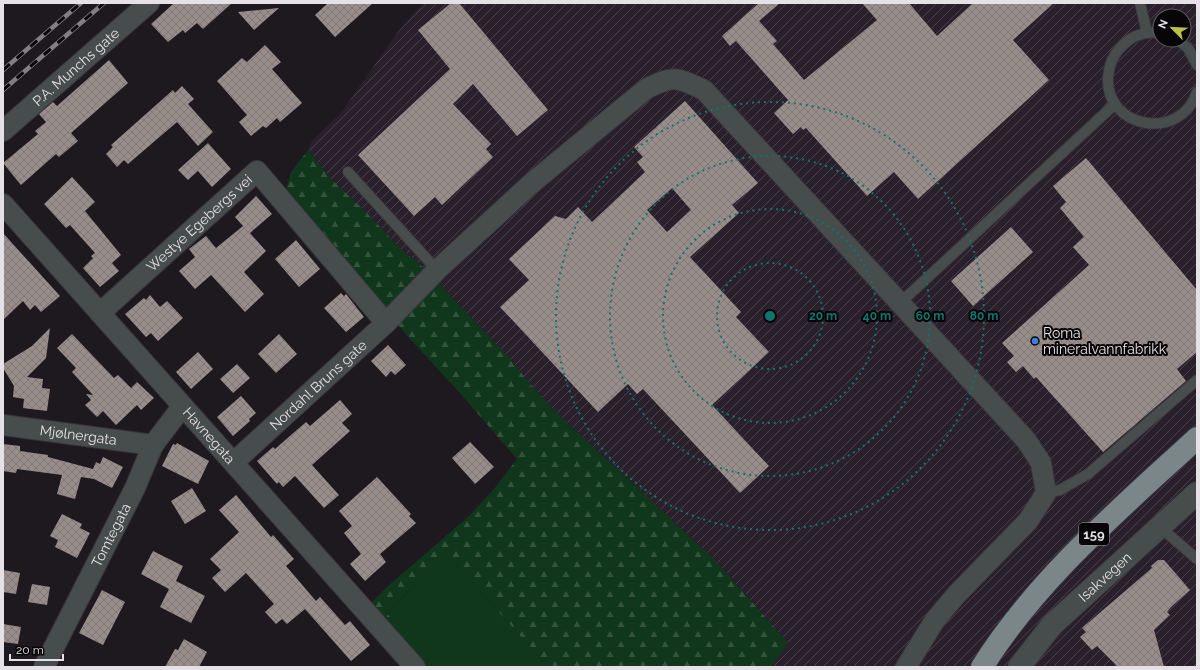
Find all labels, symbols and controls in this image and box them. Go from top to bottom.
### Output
north arrow [1152,8,1192,48]
text: N [1156,18,1171,31]
street label: P.A. Munchs gate [29,25,123,109]
street label: Westye Egebergs vei [143,171,255,275]
centre of rings [763,309,777,323]
text: 20 m [809,309,837,323]
text: 40 m [863,309,891,323]
text: 60 m [916,309,944,323]
text: 80 m [970,309,998,323]
place label: Roma mineralvannfabrikk [1043,325,1167,357]
marker: Roma mineralvannfabrikk [1030,336,1040,346]
street label: Nordahl Bruns gate [266,337,370,433]
street label: Havnegata [180,404,238,467]
street label: Mjølnergata [39,422,118,448]
street label: Tomtegata [88,500,134,570]
road number: 159 [1079,523,1109,545]
street label: Isakvegen [1075,549,1135,605]
scale bar [10,636,63,662]
text: 20 m [16,643,44,657]

